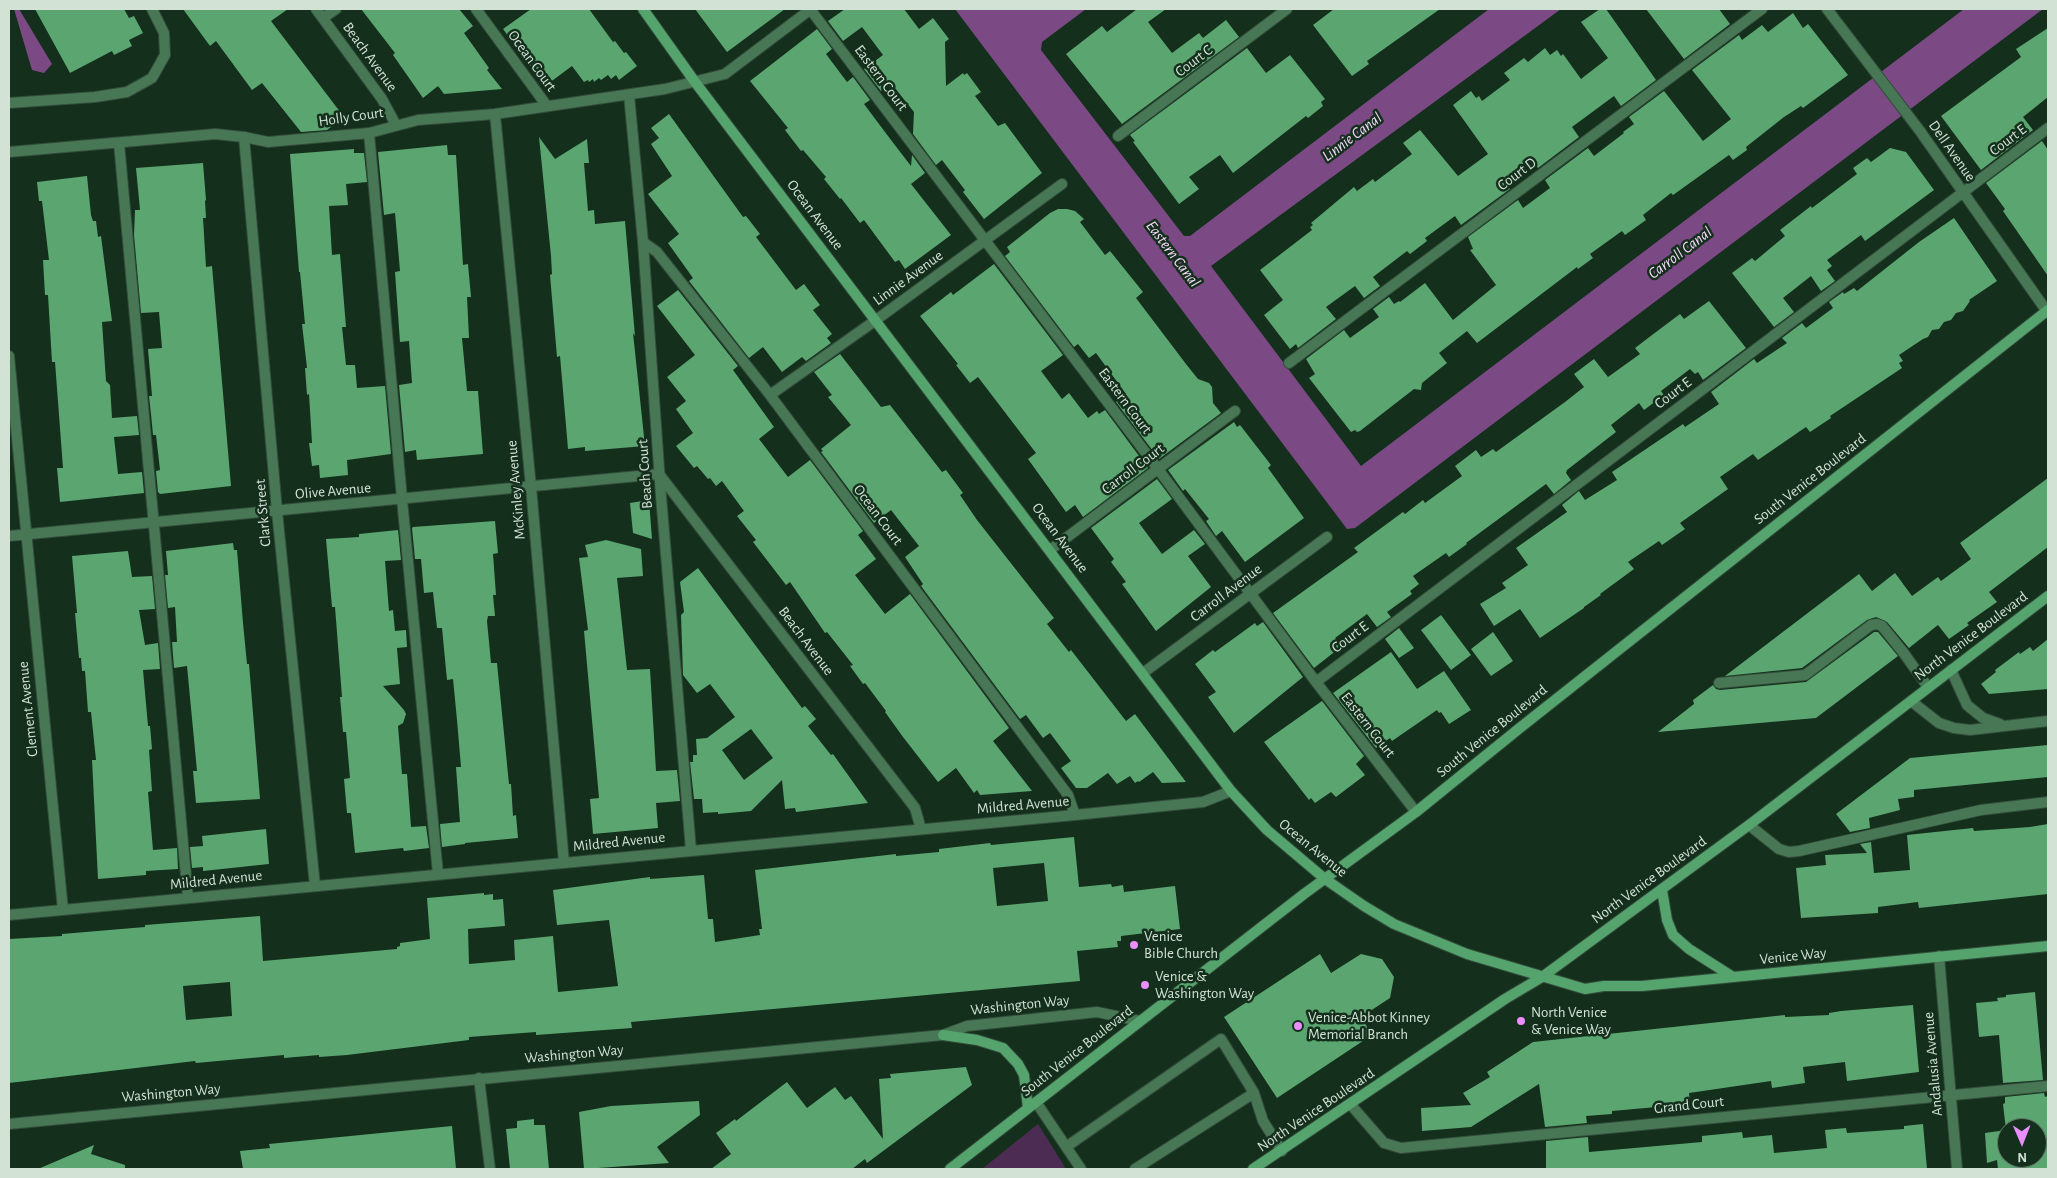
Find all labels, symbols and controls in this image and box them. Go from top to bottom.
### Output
street label: Beach Avenue [339,19,401,95]
street label: Ocean Court [504,27,560,95]
street label: Eastern Court [850,41,912,115]
street label: Court C [1172,41,1216,81]
street label: Holly Court [317,104,385,130]
water label: Linnie Canal [1318,108,1386,166]
street label: Dell Avenue [1924,117,1980,185]
street label: Court E [1986,120,2030,160]
street label: Court D [1494,154,1540,194]
street label: Ocean Avenue [783,176,847,254]
water label: Eastern Canal [1142,217,1204,291]
water label: Carroll Canal [1644,223,1716,283]
street label: Linnie Avenue [870,247,946,309]
street label: Eastern Court [1094,364,1156,438]
street label: Court E [1651,373,1695,413]
street label: South Venice Boulevard [1750,430,1870,528]
street label: Beach Court [634,439,656,509]
street label: McKinley Avenue [503,440,529,540]
street label: Carroll Court [1098,440,1168,498]
street label: Clark Street [251,478,275,548]
street label: Olive Avenue [294,479,372,503]
street label: Ocean Court [849,481,907,549]
street label: Ocean Avenue [1028,499,1092,577]
street label: Carroll Avenue [1187,560,1265,626]
street label: North Venice Boulevard [1911,587,2031,685]
street label: Beach Avenue [774,603,838,679]
street label: Court E [1328,617,1372,657]
street label: Clement Avenue [14,660,42,758]
street label: South Venice Boulevard [1433,681,1551,781]
street label: Eastern Court [1337,689,1399,761]
street label: Mildred Avenue [976,792,1070,818]
street label: Ocean Avenue [1275,815,1351,881]
street label: Mildred Avenue [572,828,666,856]
street label: North Venice Boulevard [1588,832,1710,928]
street label: Mildred Avenue [169,866,263,894]
place label: Venice Bible Church [1144,927,1218,962]
marker: Venice Bible Church [1128,939,1140,951]
street label: Venice Way [1759,944,1827,968]
place label: Venice & Washington Way [1155,967,1254,1002]
marker: Venice & Washington Way [1139,979,1151,991]
street label: Washington Way [970,991,1070,1019]
street label: South Venice Boulevard [1017,1002,1137,1100]
place label: North Venice & Venice Way [1531,1003,1611,1038]
place label: Venice-Abbot Kinney Memorial Branch [1308,1008,1430,1043]
street label: Andalusia Avenue [1919,1011,1947,1117]
marker: North Venice & Venice Way [1515,1015,1527,1027]
marker: Venice-Abbot Kinney Memorial Branch [1292,1020,1304,1032]
street label: Washington Way [524,1041,624,1067]
street label: North Venice Boulevard [1254,1064,1378,1156]
street label: Washington Way [121,1080,221,1106]
street label: Grand Court [1653,1092,1725,1118]
north arrow [1997,1118,2047,1168]
text: N [2017,1150,2027,1164]

